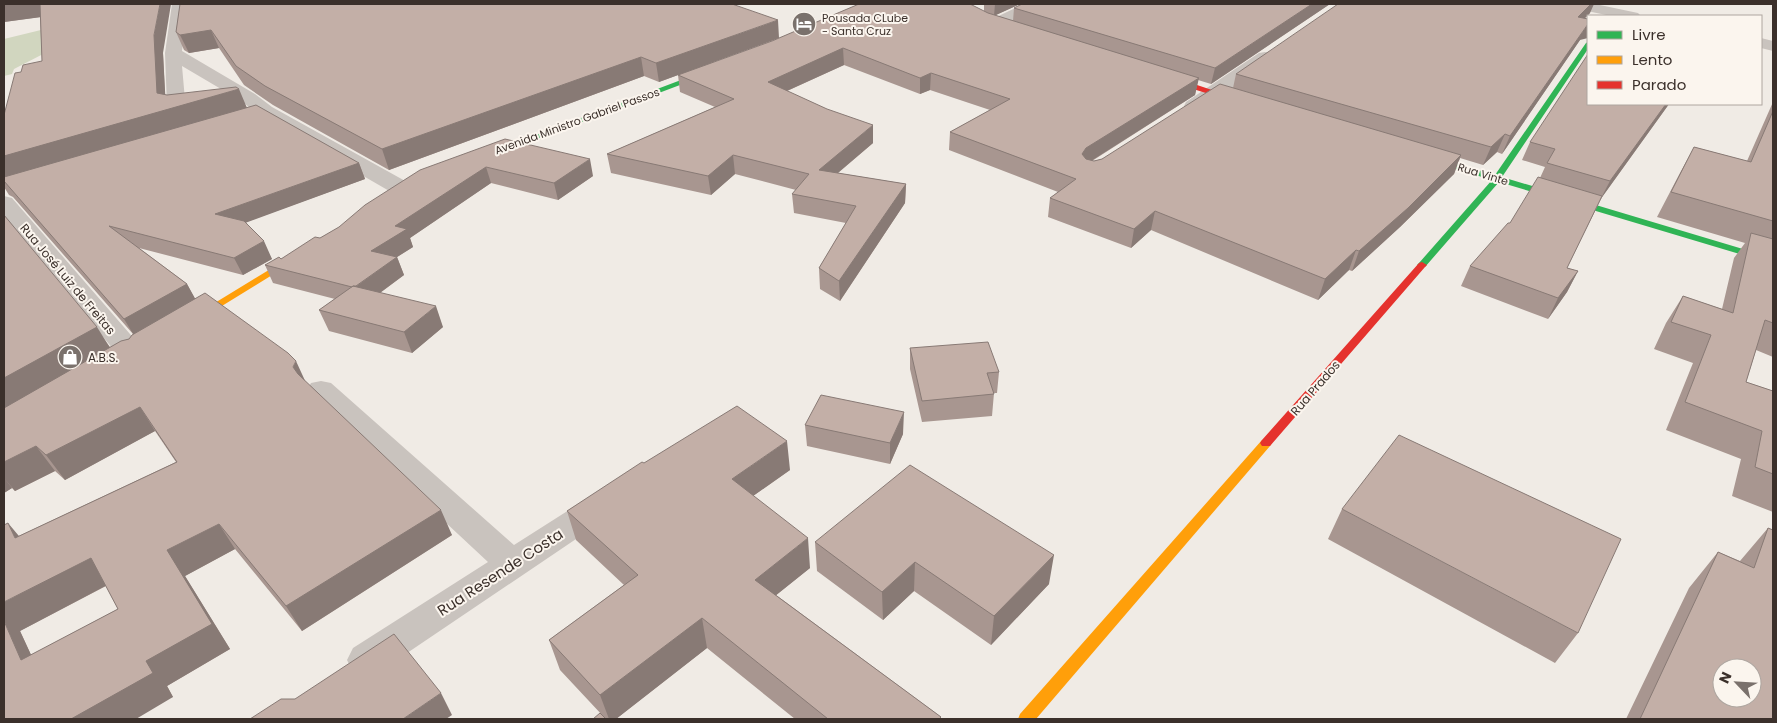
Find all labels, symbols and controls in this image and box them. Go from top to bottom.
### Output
place label: Pousada CLube - Santa Cruz [822,10,908,39]
hotel icon: Pousada CLube - Santa Cruz [791,11,817,37]
legend [1587,15,1762,105]
text: Livre [1632,24,1665,45]
text: Lento [1632,49,1672,70]
text: Parado [1632,74,1686,95]
street label: Avenida Ministro Gabriel Passos [492,84,662,158]
street label: Rua Vinte [1456,159,1510,189]
street label: Rua José Luiz de Freitas [16,220,120,338]
shop icon: A.B.S. [57,344,83,370]
place label: A.B.S. [88,349,118,366]
street label: Rua Prados [1286,357,1344,419]
street label: Rua Resende Costa [433,523,567,621]
north arrow [1712,658,1762,708]
text: N [1714,669,1737,687]

